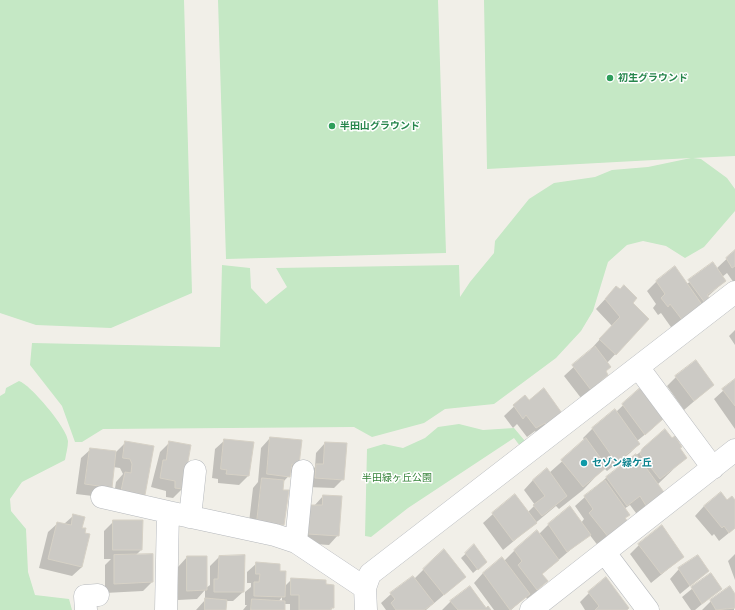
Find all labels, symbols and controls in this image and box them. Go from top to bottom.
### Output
place label: 初生グラウンド [618,72,688,84]
marker: 初生グラウンド [605,73,615,83]
place label: 半田山グラウンド [340,120,420,132]
marker: 半田山グラウンド [327,121,337,131]
place label: セゾン緑ケ丘 [592,457,652,469]
marker: セゾン緑ケ丘 [579,458,589,468]
park label: 半田緑ヶ丘公園 [362,472,432,484]

